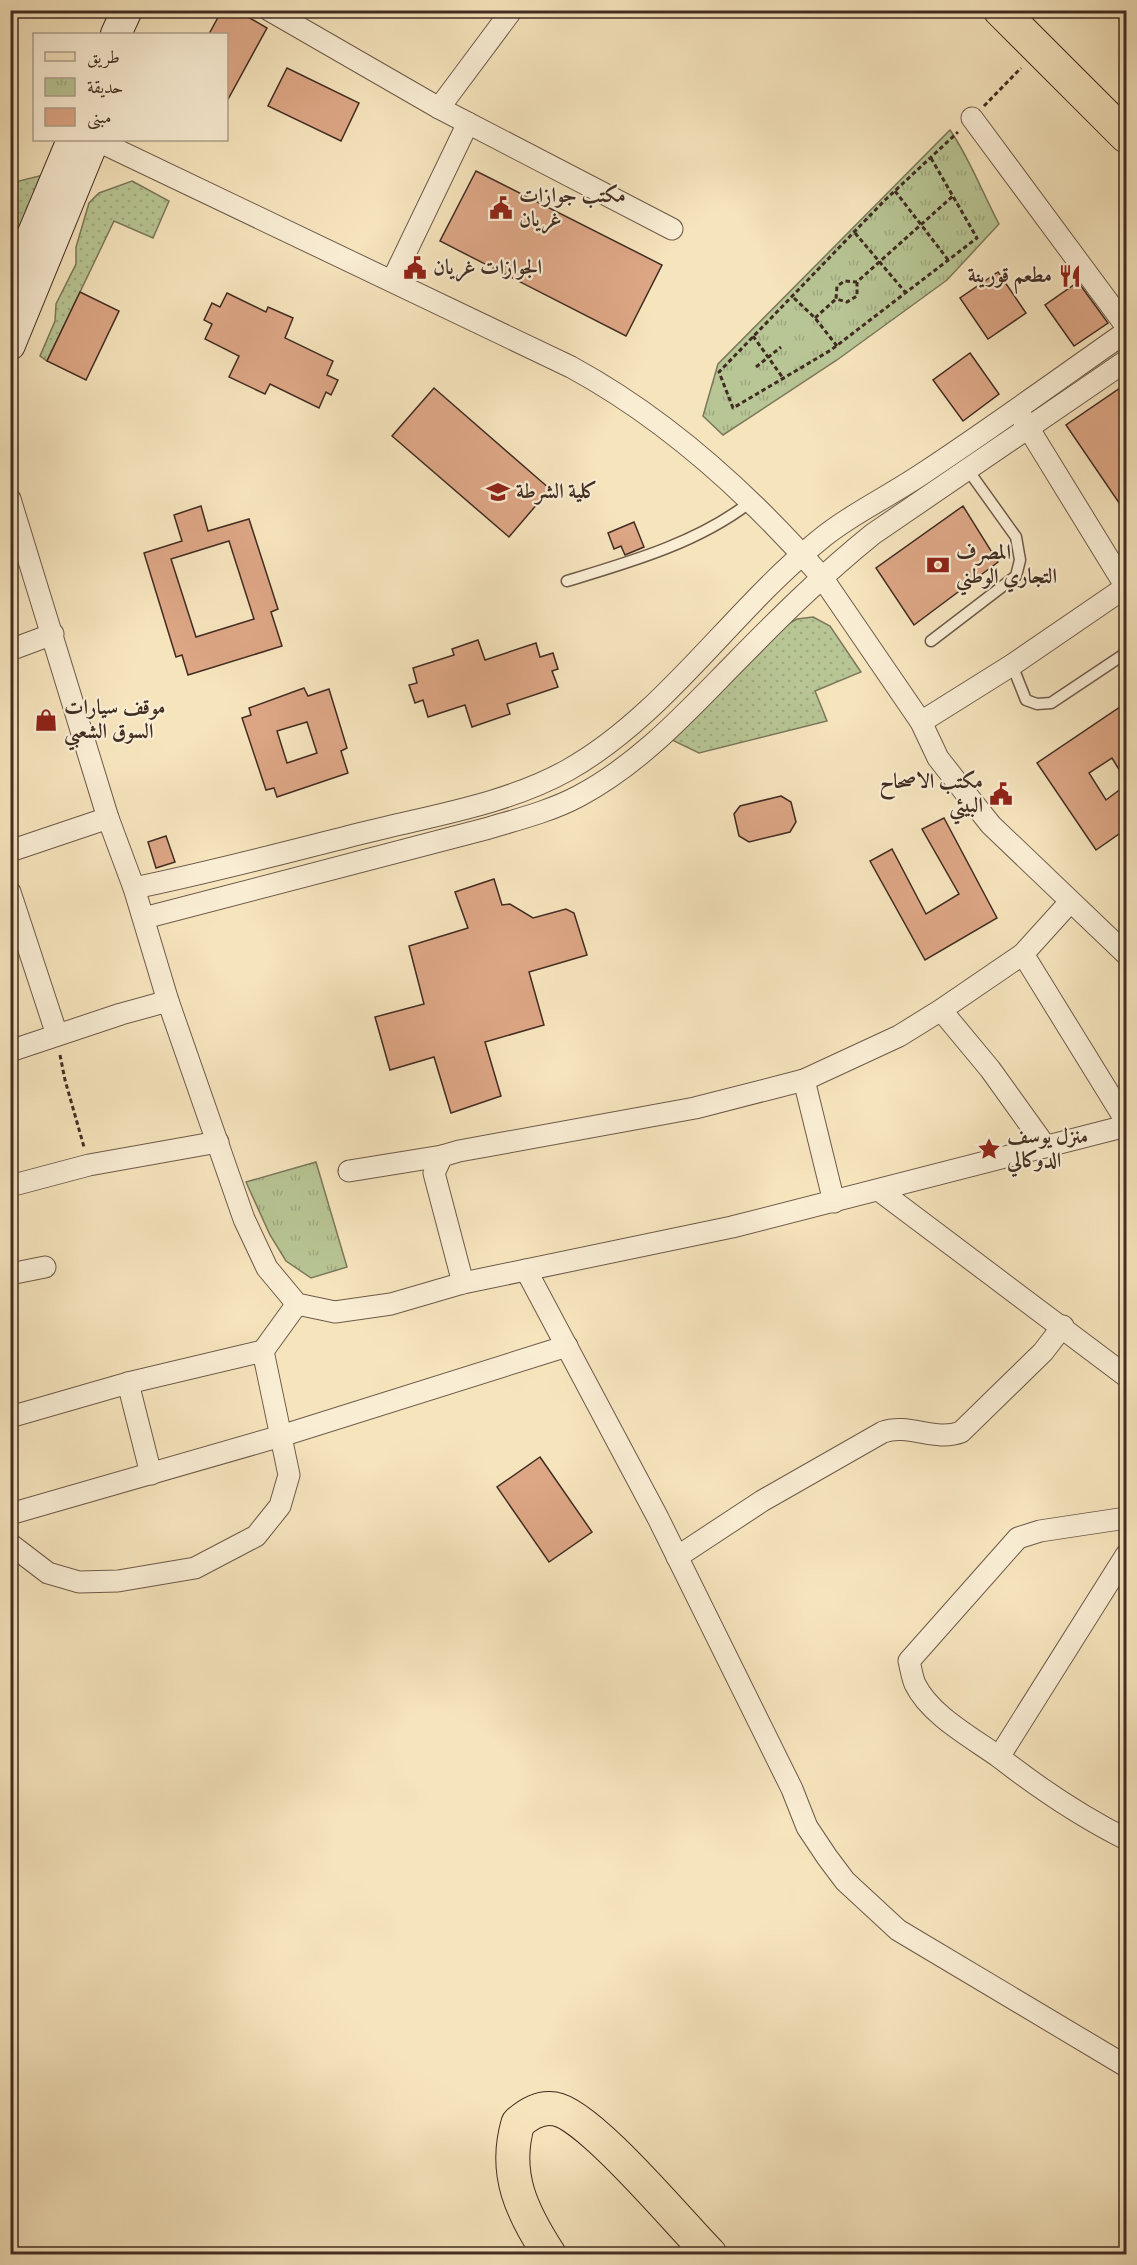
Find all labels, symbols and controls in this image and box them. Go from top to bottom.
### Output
legend [33,33,228,141]
text: طريق [87,47,120,69]
text: حديقة [87,77,123,99]
text: مبنى [87,107,112,130]
place label: مكتب جوازات غريان [519,183,626,234]
public building icon: مكتب جوازات غريان [488,195,514,221]
public building icon: الجوازات غريان [402,255,428,281]
place label: الجوازات غريان [433,255,542,282]
place label: مطعم قورينة [968,263,1052,294]
restaurant icon: مطعم قورينة [1057,263,1083,289]
school or university icon: كلية الشرطة [485,479,511,505]
place label: كلية الشرطة [516,479,598,505]
place label: المصرف التجاري الوطني [956,540,1057,596]
bank icon: المصرف التجاري الوطني [925,552,951,578]
place label: موقف سيارات السوق الشعبي [64,695,165,751]
shop icon: موقف سيارات السوق الشعبي [33,707,59,733]
place label: مكتب الاصحاح البيئي [879,769,983,825]
public building icon: مكتب الاصحاح البيئي [988,781,1014,807]
place label: منزل يوسف الدوكالي [1006,1124,1088,1178]
place icon: منزل يوسف الدوكالي [976,1136,1002,1162]

